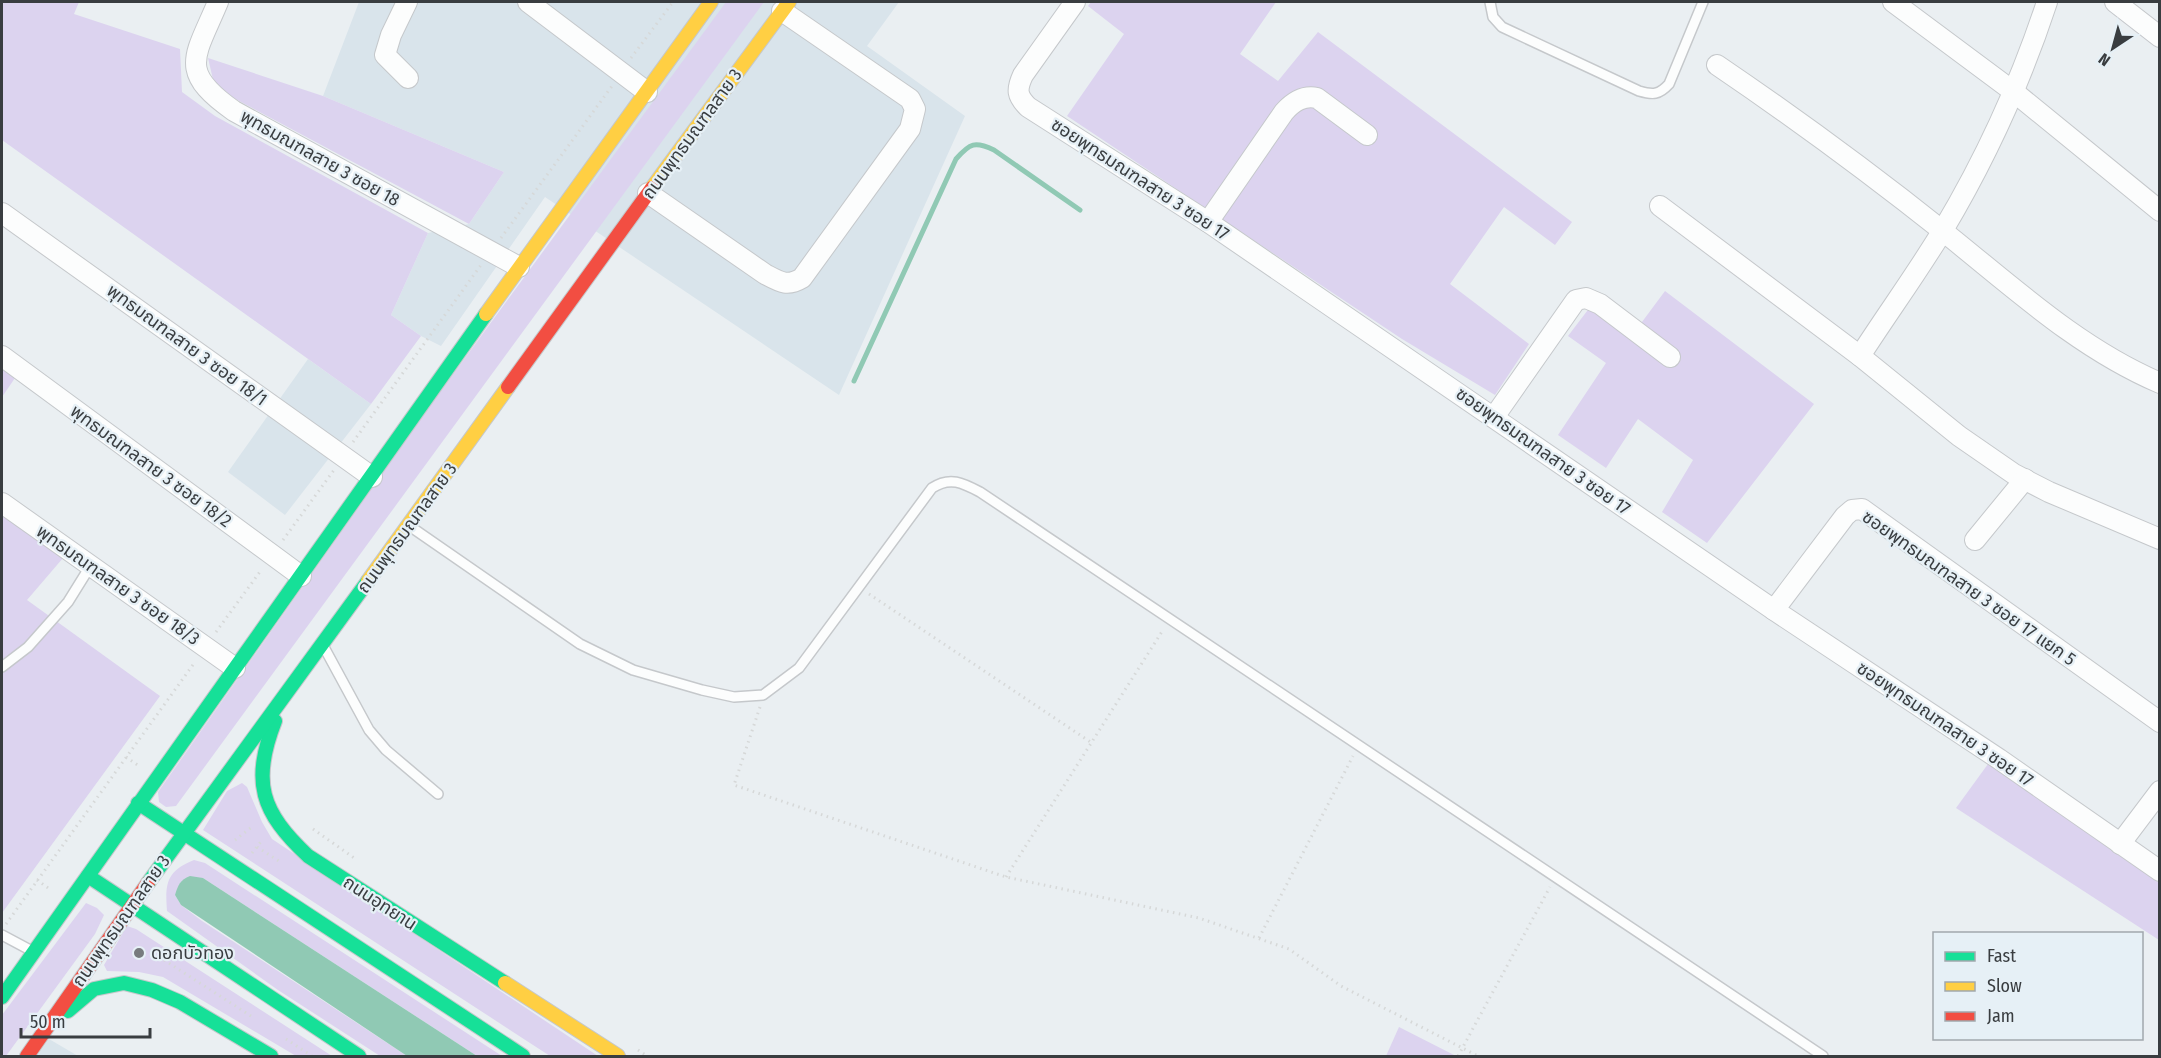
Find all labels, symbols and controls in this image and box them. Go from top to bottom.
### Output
north arrow [2083,18,2143,78]
text: N [2095,49,2114,70]
street label: ถนนพุทธมณฑลสาย 3 [637,65,747,203]
street label: พุทธมณฑลสาย 3 ซอย 18 [237,105,403,211]
street label: ซอยพุทธมณฑลสาย 3 ซอย 17 [1047,113,1233,245]
street label: พุทธมณฑลสาย 3 ซอย 18/1 [103,279,271,411]
street label: ซอยพุทธมณฑลสาย 3 ซอย 17 [1452,382,1634,520]
street label: พุทธมณฑลสาย 3 ซอย 18/2 [66,400,236,532]
street label: ถนนพุทธมณฑลสาย 3 [352,459,462,597]
street label: ซอยพุทธมณฑลสาย 3 ซอย 17 แยก 5 [1858,506,2080,670]
street label: พุทธมณฑลสาย 3 ซอย 18/3 [32,520,204,650]
street label: ซอยพุทธมณฑลสาย 3 ซอย 17 [1853,657,2037,791]
street label: ถนนพุทธมณฑลสาย 3 [67,851,175,991]
street label: ถนนอุทยาน [339,871,421,935]
legend [1933,932,2143,1040]
place label: ดอกบัวทอง [151,942,234,964]
text: Fast [1987,945,2016,967]
marker: ดอกบัวทอง [132,946,146,960]
text: Slow [1987,975,2022,997]
scale bar [21,1001,150,1039]
text: Jam [1987,1005,2015,1027]
text: 50 m [30,1011,66,1033]

